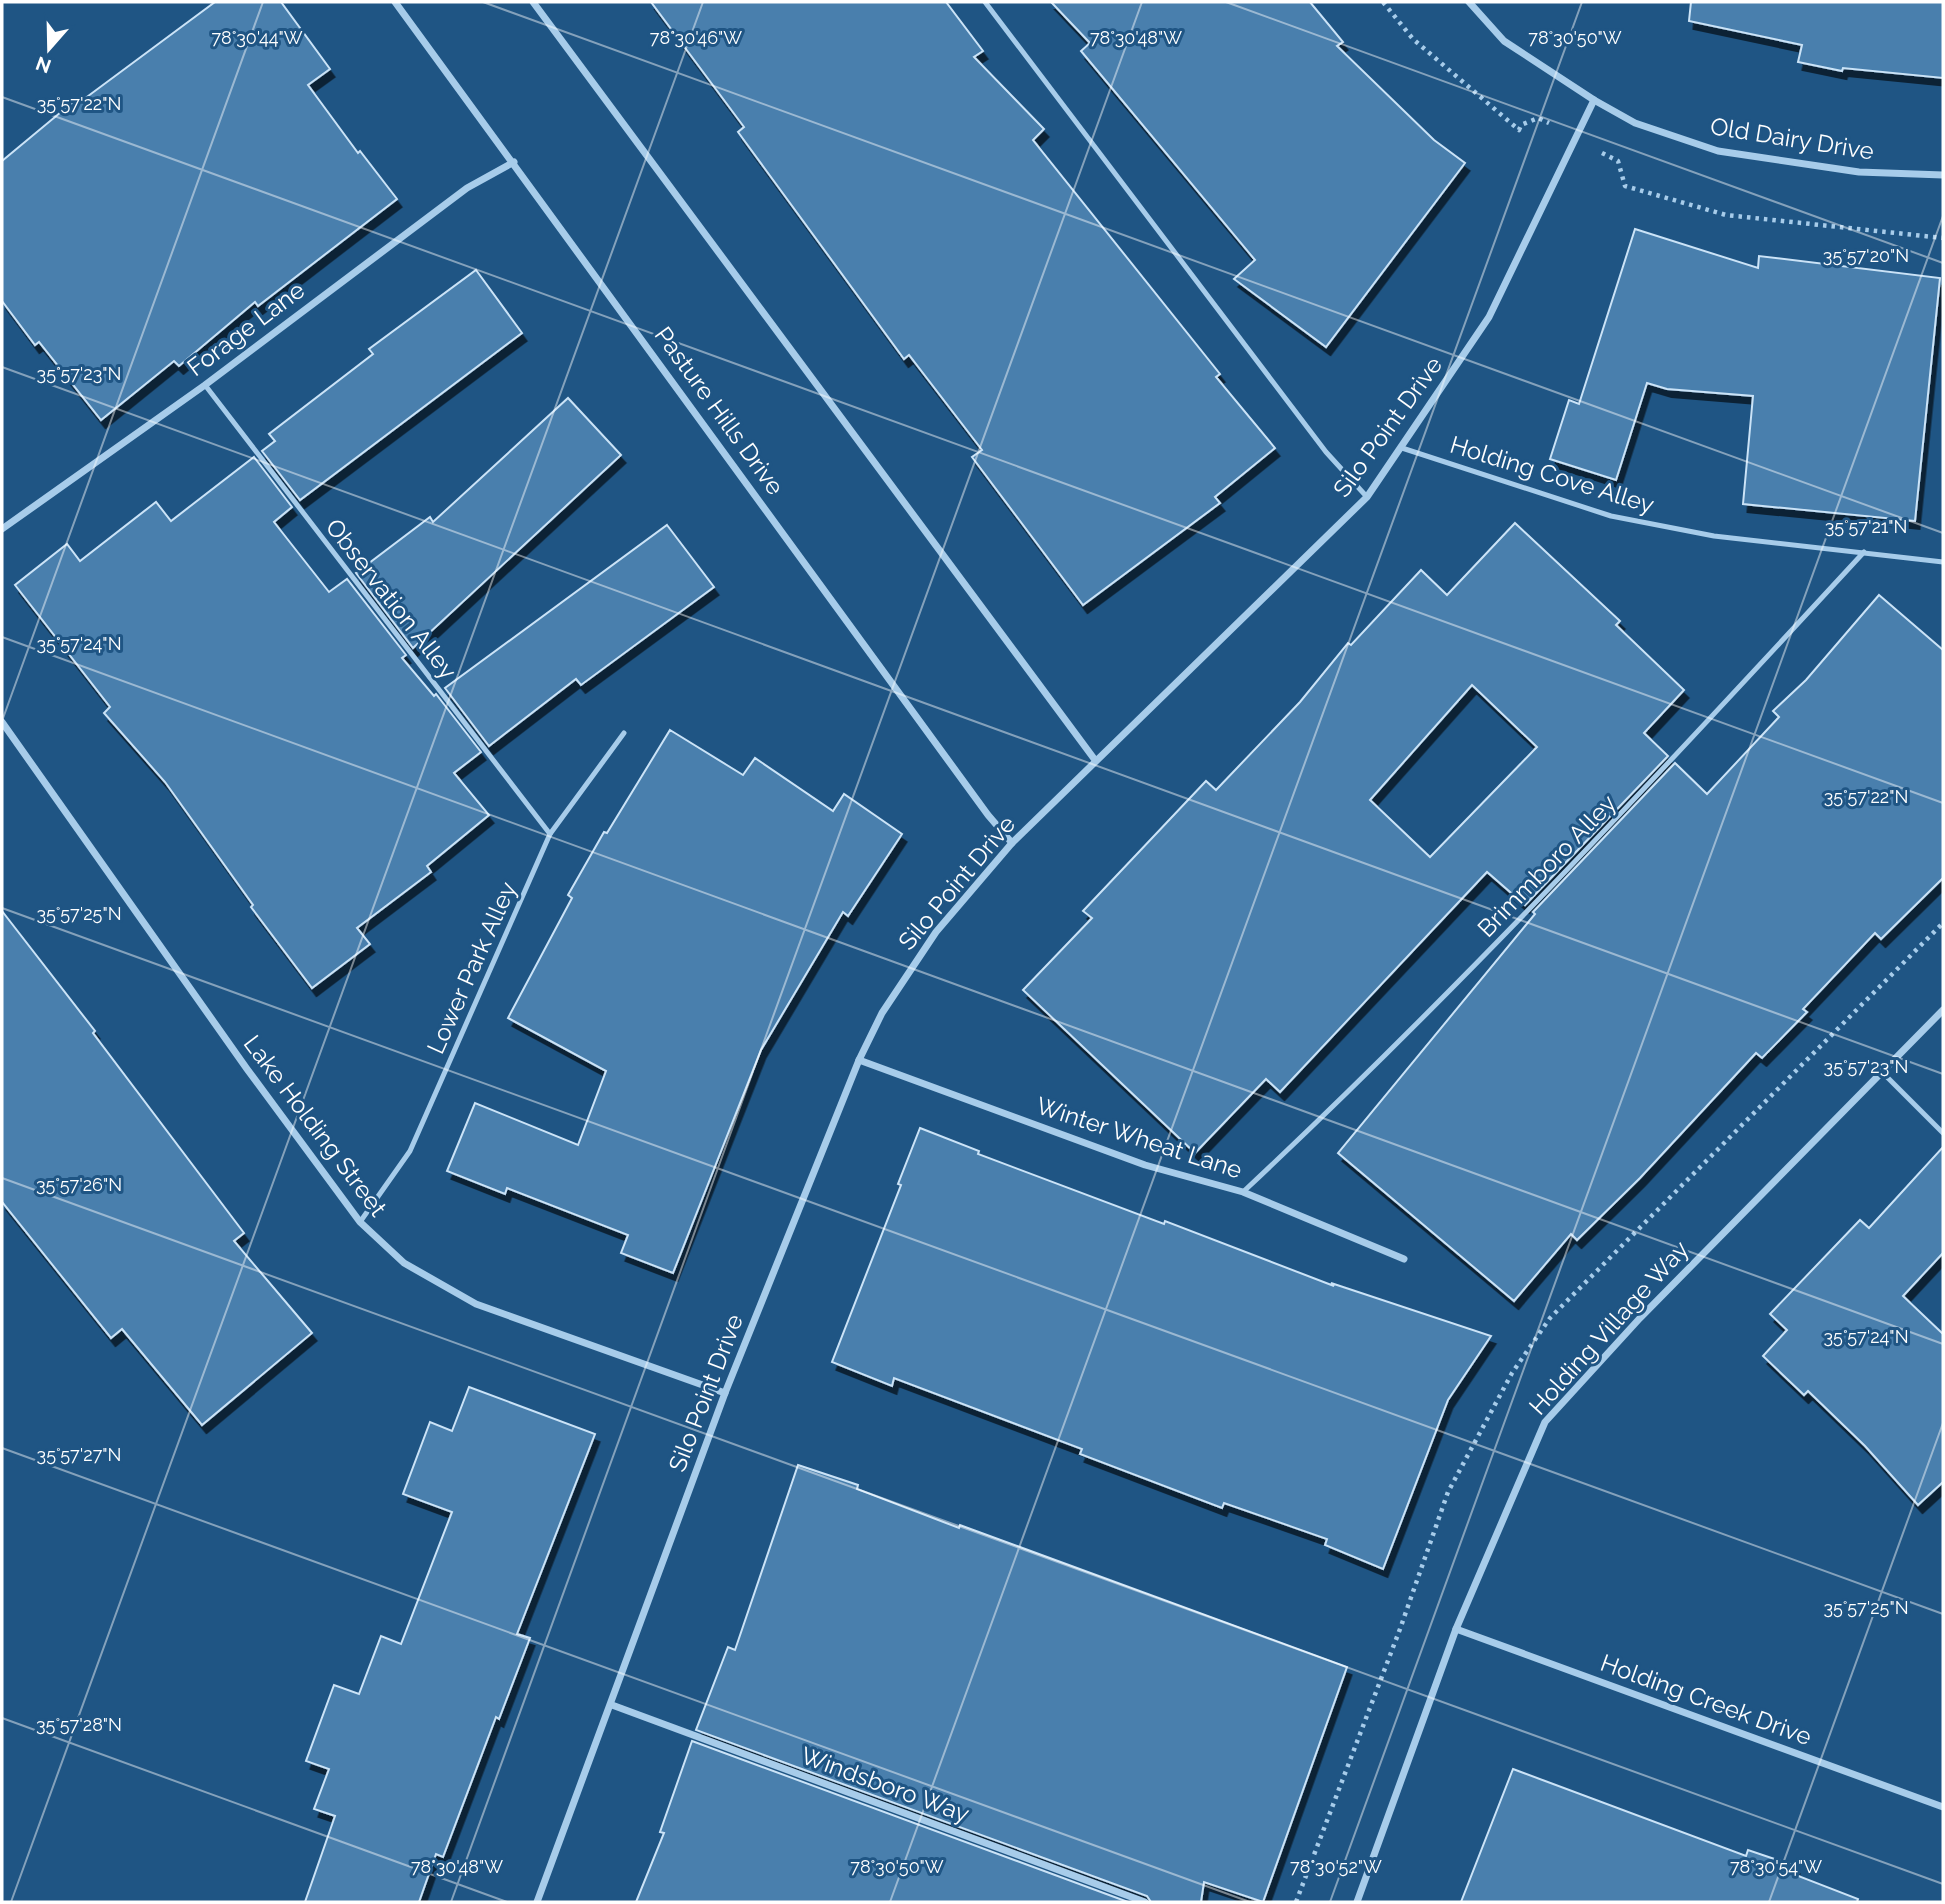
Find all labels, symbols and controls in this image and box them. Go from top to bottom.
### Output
north arrow [14,14,84,84]
text: 78°30'44"W [211,27,303,48]
text: 78°30'46"W [650,27,742,48]
text: 78°30'48"W [1090,27,1182,48]
text: 78°30'50"W [1528,27,1622,48]
text: N [33,52,54,78]
text: 35°57'22"N [37,93,121,114]
street label: Old Dairy Drive [1708,111,1876,166]
text: 35°57'20"N [1823,245,1909,266]
street label: Forage Lane [181,275,310,382]
street label: Pasture Hills Drive [649,321,790,501]
street label: Silo Point Drive [1327,351,1448,502]
text: 35°57'23"N [37,363,121,384]
street label: Holding Cove Alley [1447,430,1658,519]
street label: Observation Alley [320,513,463,685]
text: 35°57'21"N [1825,516,1907,537]
text: 35°57'24"N [36,633,122,654]
text: 35°57'22"N [1824,786,1908,807]
street label: Brimmboro Alley [1471,788,1622,943]
street label: Silo Point Drive [892,810,1021,956]
street label: Lower Park Alley [421,877,522,1058]
text: 35°57'25"N [36,903,122,924]
street label: Lake Holding Street [238,1029,393,1222]
text: 35°57'23"N [1824,1056,1908,1077]
street label: Winter Wheat Lane [1033,1091,1246,1184]
text: 35°57'26"N [36,1174,122,1195]
street label: Holding Village Way [1523,1235,1694,1421]
street label: Silo Point Drive [662,1310,749,1476]
text: 35°57'24"N [1823,1326,1909,1347]
text: 35°57'27"N [37,1444,121,1465]
text: 35°57'25"N [1823,1597,1909,1618]
street label: Holding Creek Drive [1597,1648,1816,1751]
text: 35°57'28"N [36,1714,122,1735]
street label: Windsboro Way [797,1741,973,1828]
text: 78°30'48"W [411,1856,503,1877]
text: 78°30'50"W [850,1856,944,1877]
text: 78°30'52"W [1290,1856,1382,1877]
text: 78°30'54"W [1730,1856,1822,1877]

